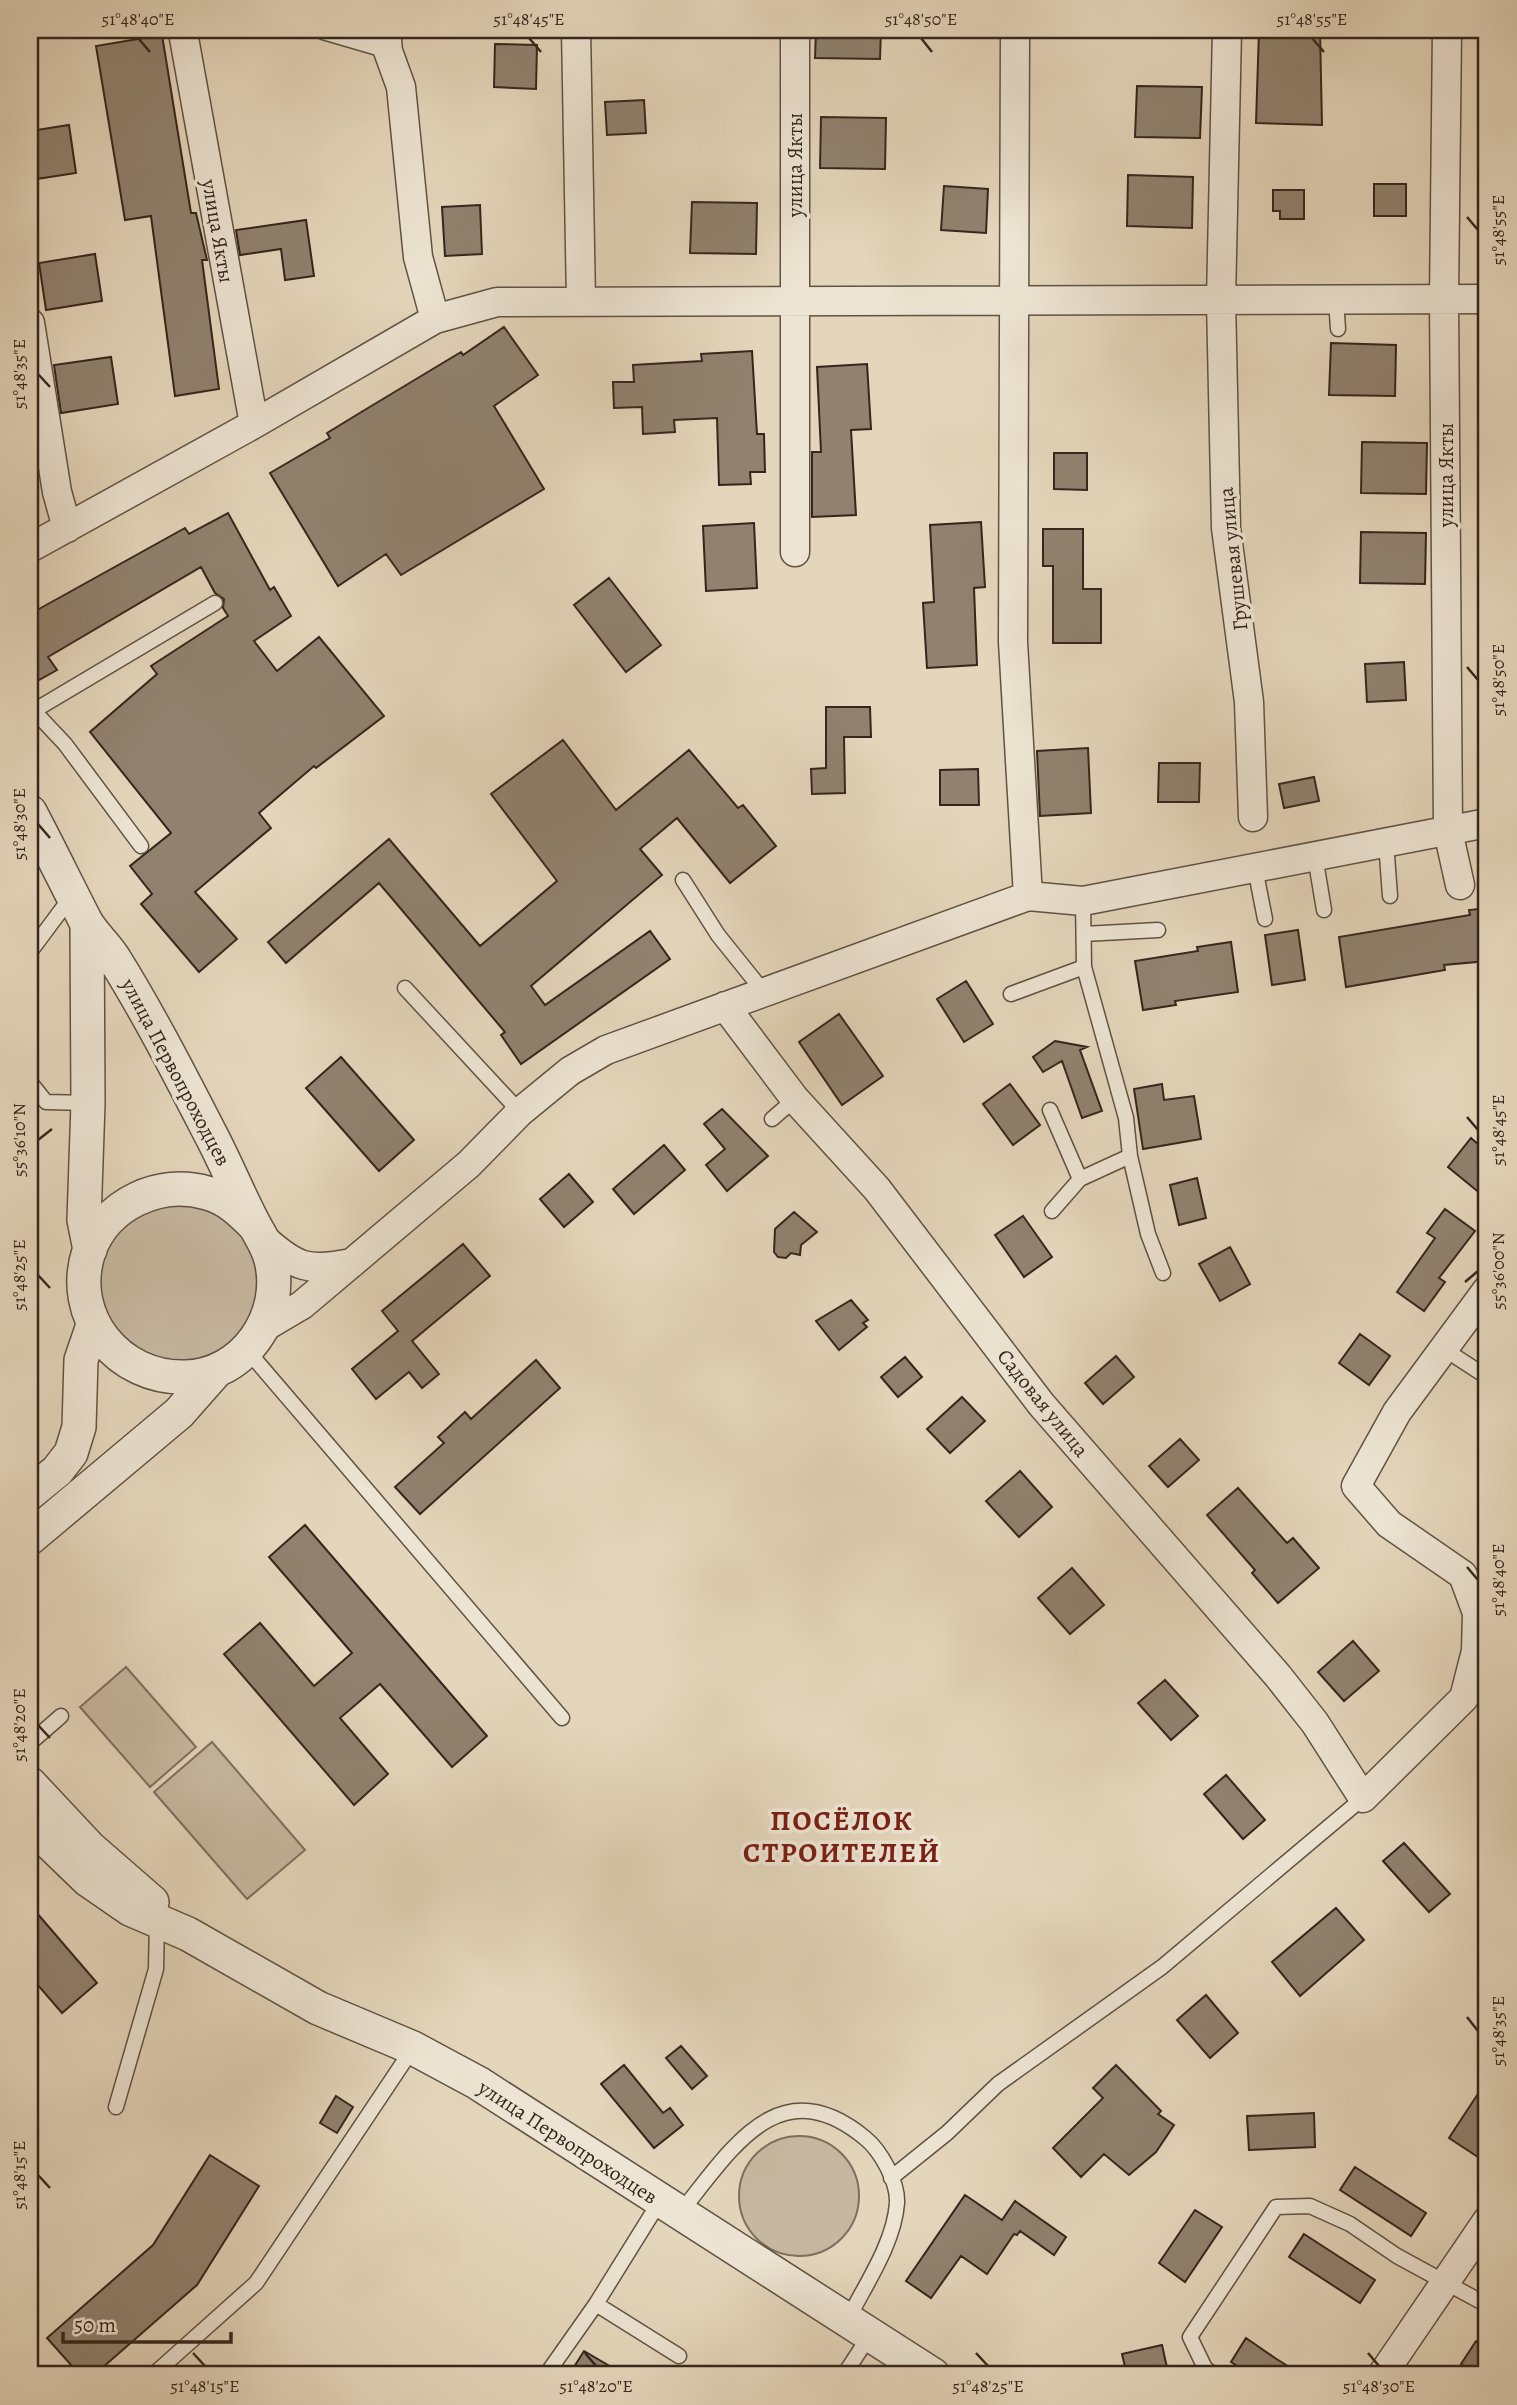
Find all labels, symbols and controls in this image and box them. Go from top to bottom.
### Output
text: 51°48'40"E [101,7,175,31]
text: 51°48'45"E [493,7,565,31]
text: 51°48'50"E [885,7,957,31]
text: 51°48'55"E [1277,7,1347,31]
street label: улица Якты [781,113,809,218]
street label: улица Якты [195,176,241,285]
text: 51°48'55"E [1486,195,1510,265]
text: 51°48'35"E [7,339,31,409]
street label: улица Якты [1432,423,1460,528]
street label: Грушевая улица [1212,486,1254,632]
text: 51°48'50"E [1486,644,1510,716]
text: 51°48'30"E [7,788,31,860]
street label: улица Первопроходцев [114,972,237,1171]
text: 51°48'45"E [1486,1094,1510,1166]
text: 55°36'10"N [7,1103,31,1177]
text: 55°36'00"N [1486,1232,1510,1310]
text: 51°48'25"E [7,1239,31,1311]
street label: Садовая улица [991,1343,1095,1463]
text: 51°48'40"E [1486,1543,1510,1617]
text: 51°48'20"E [7,1688,31,1762]
district label: ПОСЁЛОК СТРОИТЕЛЕЙ [743,1802,941,1872]
text: 51°48'35"E [1486,1996,1510,2066]
street label: улица Первопроходцев [472,2073,663,2211]
text: 51°48'15"E [7,2140,31,2210]
scale bar [63,2300,231,2344]
text: 50 m [74,2311,116,2339]
text: 51°48'15"E [170,2374,240,2398]
text: 51°48'20"E [559,2374,633,2398]
text: 51°48'25"E [952,2374,1024,2398]
text: 51°48'30"E [1343,2374,1415,2398]

